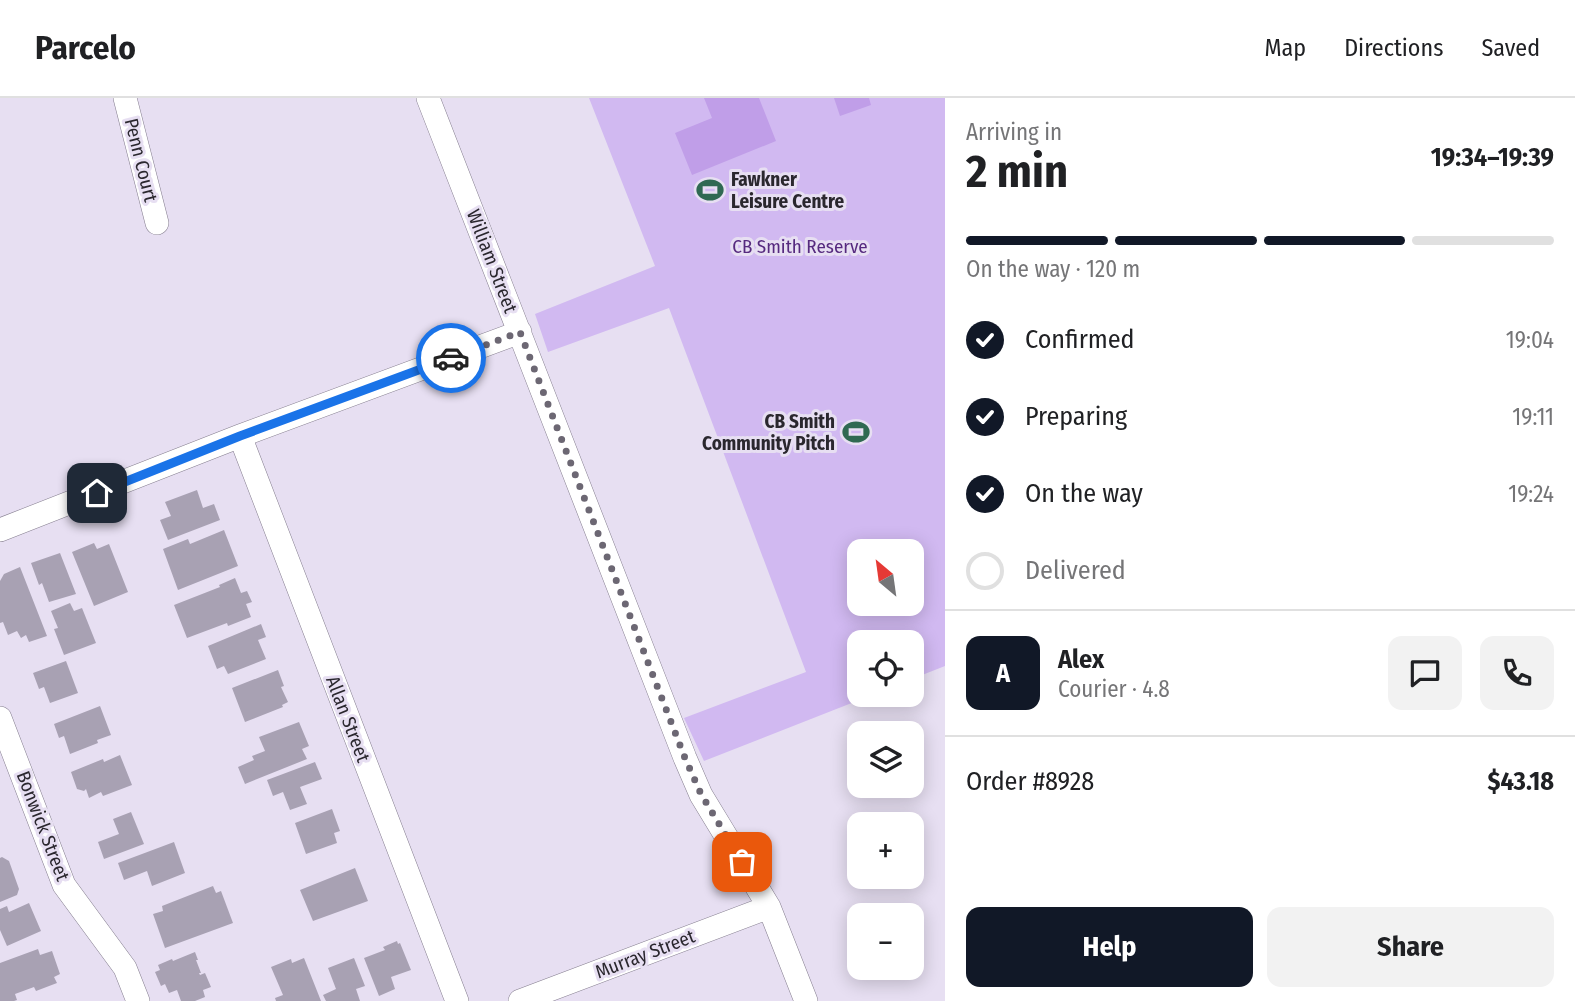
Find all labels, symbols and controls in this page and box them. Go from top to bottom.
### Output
text: Parcelo [35,28,136,68]
text: Map [1265,34,1306,62]
text: Directions [1344,34,1443,62]
text: Saved [1481,34,1540,62]
street label: Penn Court [120,116,163,205]
text: Arriving in [966,118,1062,146]
text: 19:34–19:39 [1431,142,1554,173]
text: 2 min [966,144,1068,199]
place label: Fawkner Leisure Centre [731,168,844,213]
sports icon: Fawkner Leisure Centre [695,175,725,205]
street label: William Street [462,206,523,317]
park label: CB Smith Reserve [732,235,868,258]
text: On the way · 120 m [966,255,1140,283]
icon: check [966,321,1004,359]
courier [416,323,486,393]
text: Confirmed [1025,324,1135,355]
text: 19:04 [1506,326,1554,354]
icon: car [432,339,470,377]
icon: check [966,398,1004,436]
text: Preparing [1025,401,1127,432]
text: 19:11 [1512,403,1554,431]
place label: CB Smith Community Pitch [702,410,835,455]
sports icon: CB Smith Community Pitch [841,417,871,447]
pin [67,463,127,523]
icon: home [78,474,116,512]
icon: check [966,475,1004,513]
text: On the way [1025,478,1143,509]
text: 19:24 [1508,480,1554,508]
north arrow [847,539,924,616]
map controls [847,539,924,980]
text: Delivered [1025,555,1126,586]
button: locate [847,630,924,707]
button: chat [1388,636,1462,710]
button: phone [1480,636,1554,710]
text: Alex [1058,644,1104,675]
text: A [996,658,1010,689]
street label: Allan Street [321,673,375,766]
text: Courier · 4.8 [1058,675,1170,703]
button: layers [847,721,924,798]
text: Order #8928 [966,766,1094,797]
text: $43.18 [1488,766,1554,797]
street label: Bonwick Street [12,768,75,885]
button: + [847,812,924,889]
pin [712,832,772,892]
icon: bag [723,843,761,881]
button: − [847,903,924,980]
button: Help [966,907,1253,987]
button: Share [1267,907,1554,987]
street label: Murray Street [592,924,699,984]

